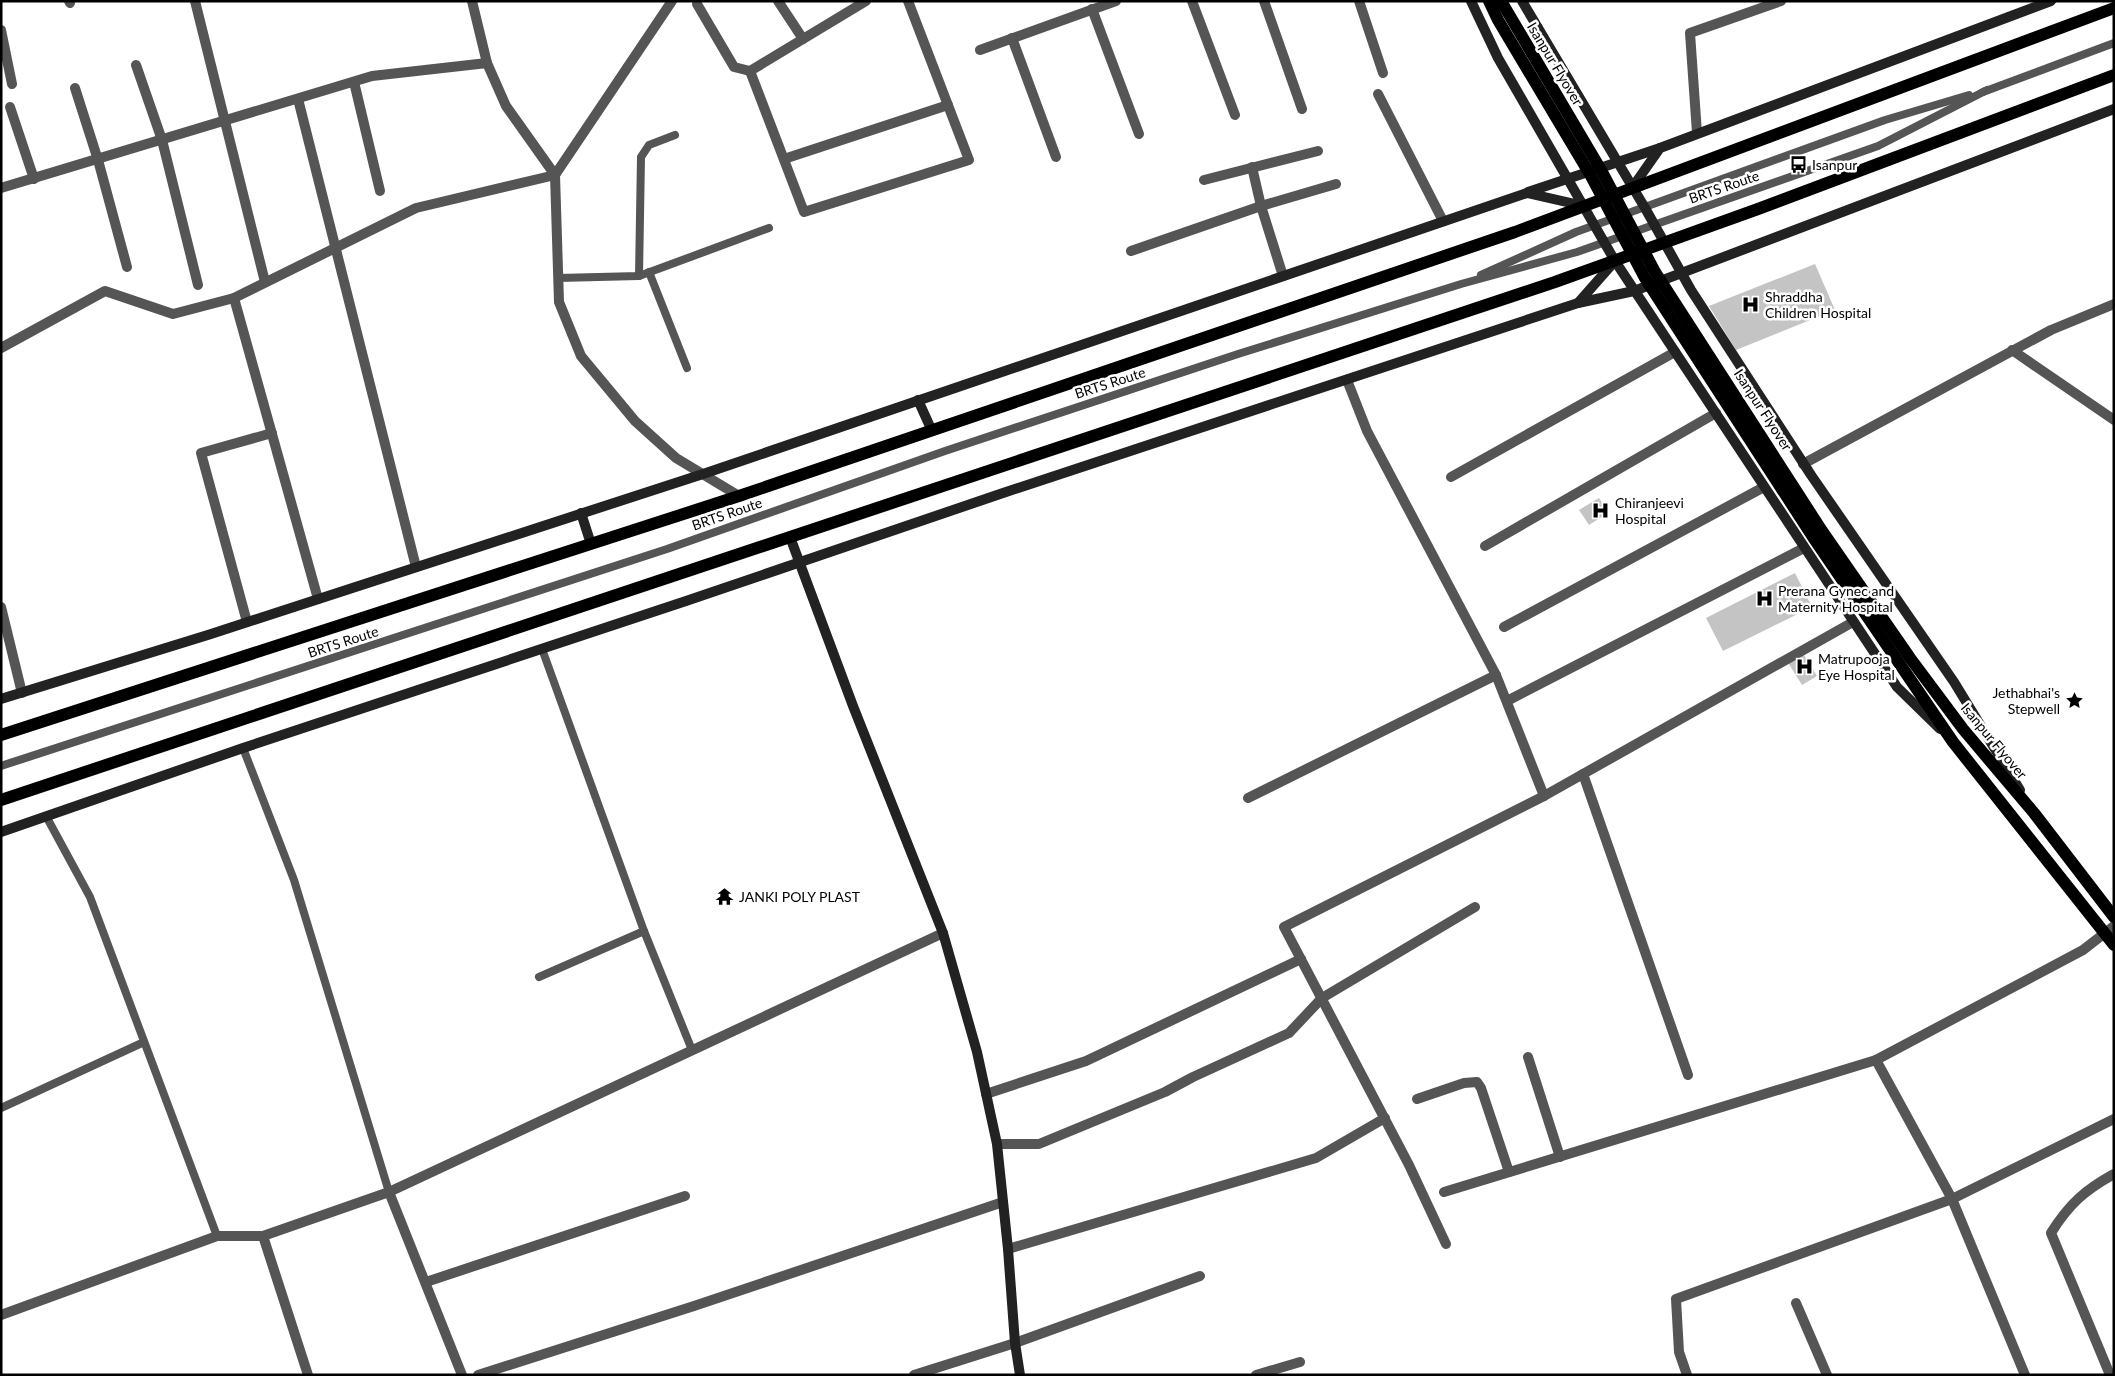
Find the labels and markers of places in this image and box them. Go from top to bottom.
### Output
bus stop icon: Isanpur [1788,155,1808,175]
place label: Isanpur [1812,156,1857,173]
place label: Shraddha Children Hospital [1765,288,1871,321]
hospital icon: Shraddha Children Hospital [1741,295,1761,315]
place label: Chiranjeevi Hospital [1615,494,1684,527]
hospital icon: Chiranjeevi Hospital [1591,501,1611,521]
place label: Prerana Gynec and Maternity Hospital [1778,582,1894,615]
hospital icon: Prerana Gynec and Maternity Hospital [1754,589,1774,609]
place label: Matrupooja Eye Hospital [1818,650,1895,683]
hospital icon: Matrupooja Eye Hospital [1794,657,1814,677]
place label: Jethabhai's Stepwell [1992,684,2060,717]
place icon: Jethabhai's Stepwell [2064,691,2084,711]
temple icon: JANKI POLY PLAST [715,887,735,907]
place label: JANKI POLY PLAST [739,888,861,905]

